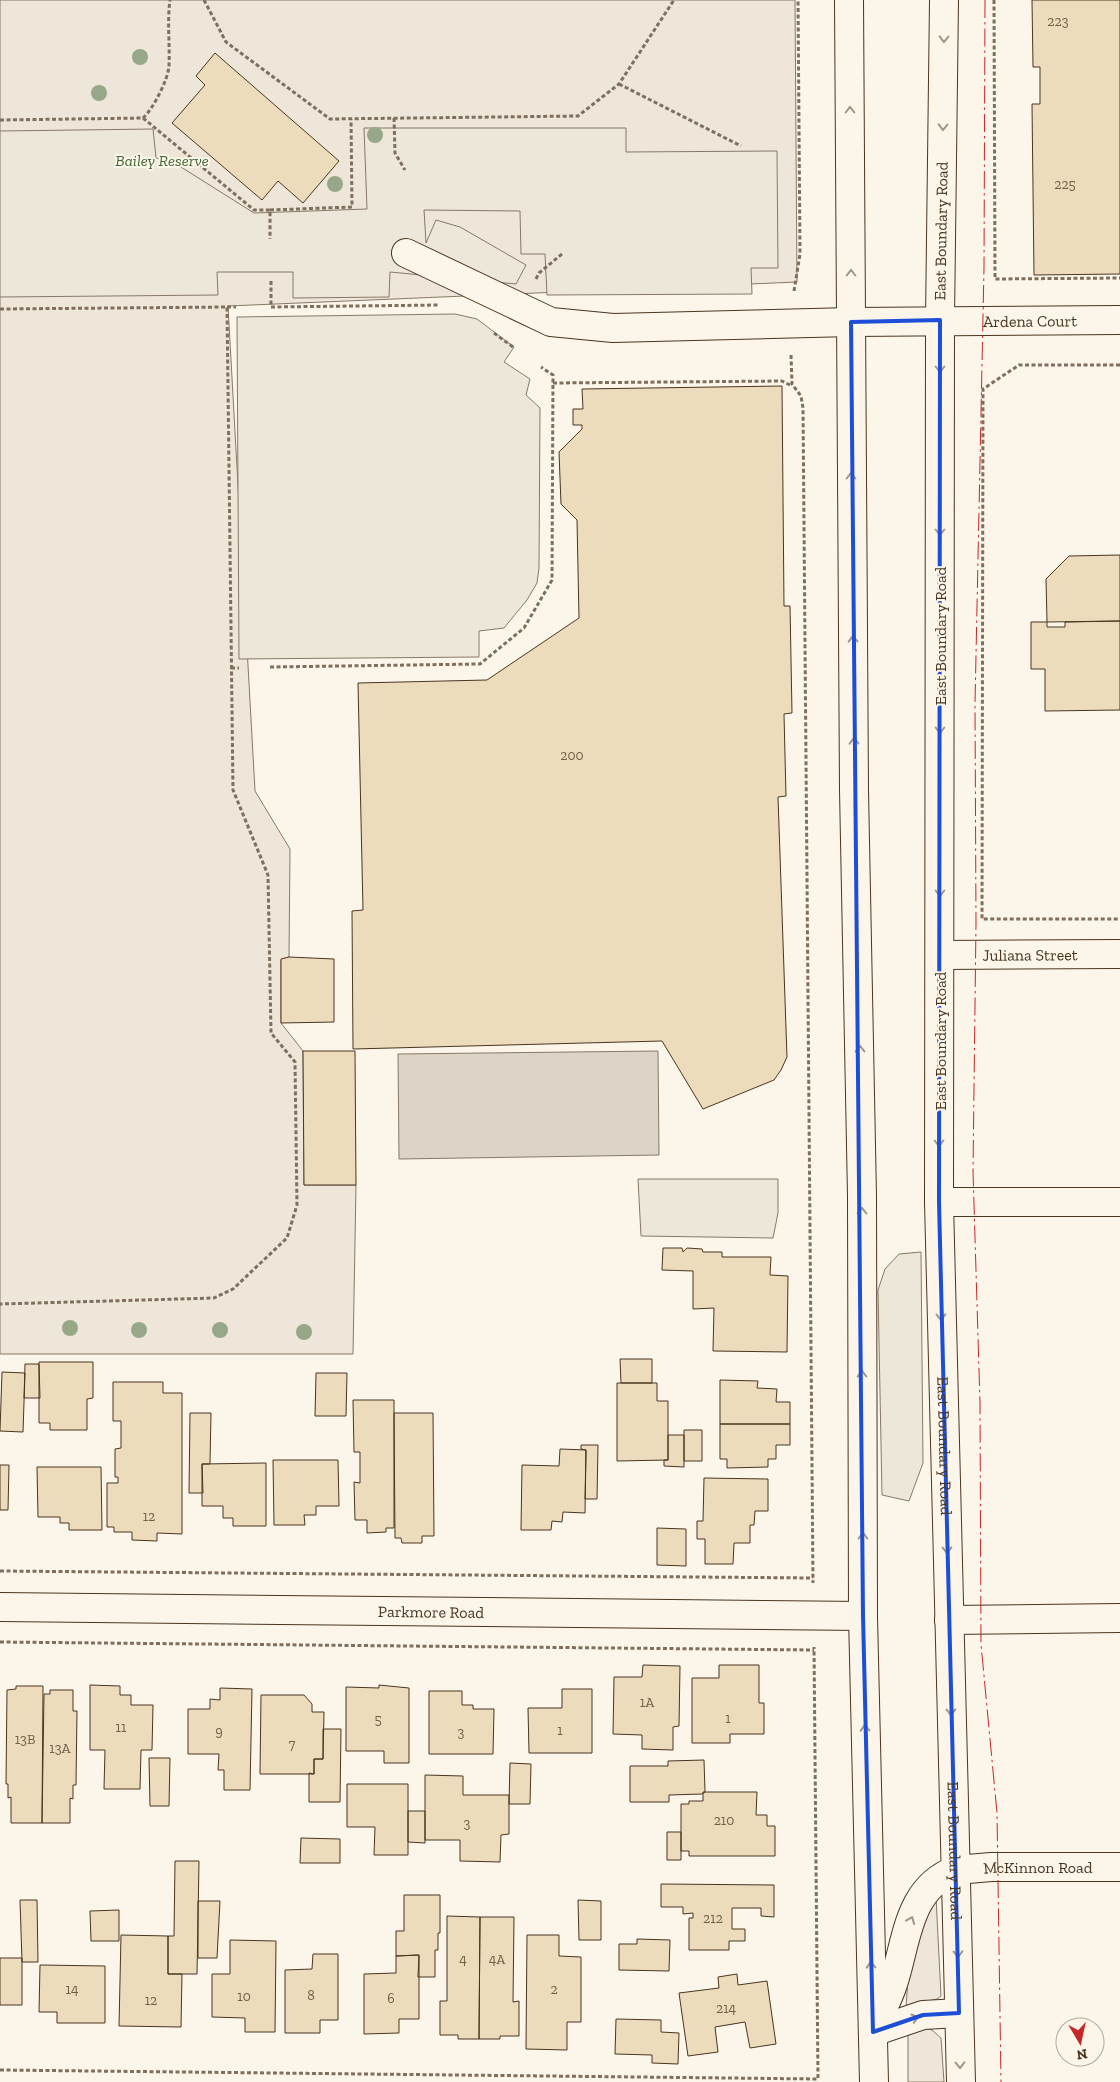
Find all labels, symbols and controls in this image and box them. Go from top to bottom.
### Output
house number: 223 [1047,13,1069,30]
one-way arrow [939,36,949,43]
one-way arrow [845,106,855,114]
one-way arrow [938,123,948,131]
park label: Bailey Reserve [115,151,209,170]
street label: East Boundary Road [930,161,952,301]
house number: 225 [1054,176,1076,193]
one-way arrow [845,269,856,277]
street label: Ardena Court [983,311,1077,331]
one-way arrow [935,366,945,373]
one-way arrow [846,472,856,480]
one-way arrow [935,528,945,536]
street label: East Boundary Road [931,566,950,705]
one-way arrow [848,634,858,642]
one-way arrow [935,726,945,734]
one-way arrow [849,737,859,744]
house number: 200 [560,747,584,764]
one-way arrow [935,889,945,897]
street label: Juliana Street [982,945,1078,964]
street label: East Boundary Road [931,971,950,1110]
one-way arrow [855,1044,865,1052]
one-way arrow [934,1139,944,1147]
one-way arrow [857,1207,867,1214]
one-way arrow [936,1314,946,1321]
one-way arrow [857,1369,867,1377]
street label: East Boundary Road [934,1376,956,1516]
house number: 12 [143,1508,155,1525]
one-way arrow [858,1532,868,1540]
one-way arrow [942,1546,952,1554]
street label: Parkmore Road [378,1601,484,1622]
house number: 1A [640,1694,655,1711]
one-way arrow [946,1708,957,1716]
house number: 1 [725,1710,731,1727]
house number: 5 [374,1711,382,1728]
house number: 11 [116,1719,127,1736]
house number: 1 [557,1722,563,1739]
house number: 9 [215,1723,223,1740]
house number: 3 [458,1724,465,1741]
one-way arrow [860,1724,870,1732]
house number: 13B [15,1731,35,1748]
house number: 7 [289,1736,296,1753]
house number: 13A [49,1740,72,1757]
street label: East Boundary Road [944,1781,966,1921]
house number: 210 [714,1812,734,1829]
house number: 3 [464,1815,471,1832]
street label: McKinnon Road [982,1857,1093,1877]
house number: 212 [703,1910,723,1927]
one-way arrow [905,1916,915,1925]
one-way arrow [952,1950,963,1958]
house number: 4 [459,1951,467,1968]
house number: 4A [489,1951,506,1968]
one-way arrow [866,1961,876,1969]
house number: 14 [66,1981,79,1998]
house number: 2 [550,1981,558,1998]
house number: 8 [307,1987,315,2004]
house number: 10 [237,1988,251,2005]
house number: 6 [387,1990,395,2007]
house number: 12 [145,1992,157,2009]
house number: 214 [716,2000,737,2017]
one-way arrow [910,2013,918,2023]
north arrow [1055,2017,1105,2067]
text: N [1075,2045,1089,2064]
one-way arrow [955,2062,965,2069]

